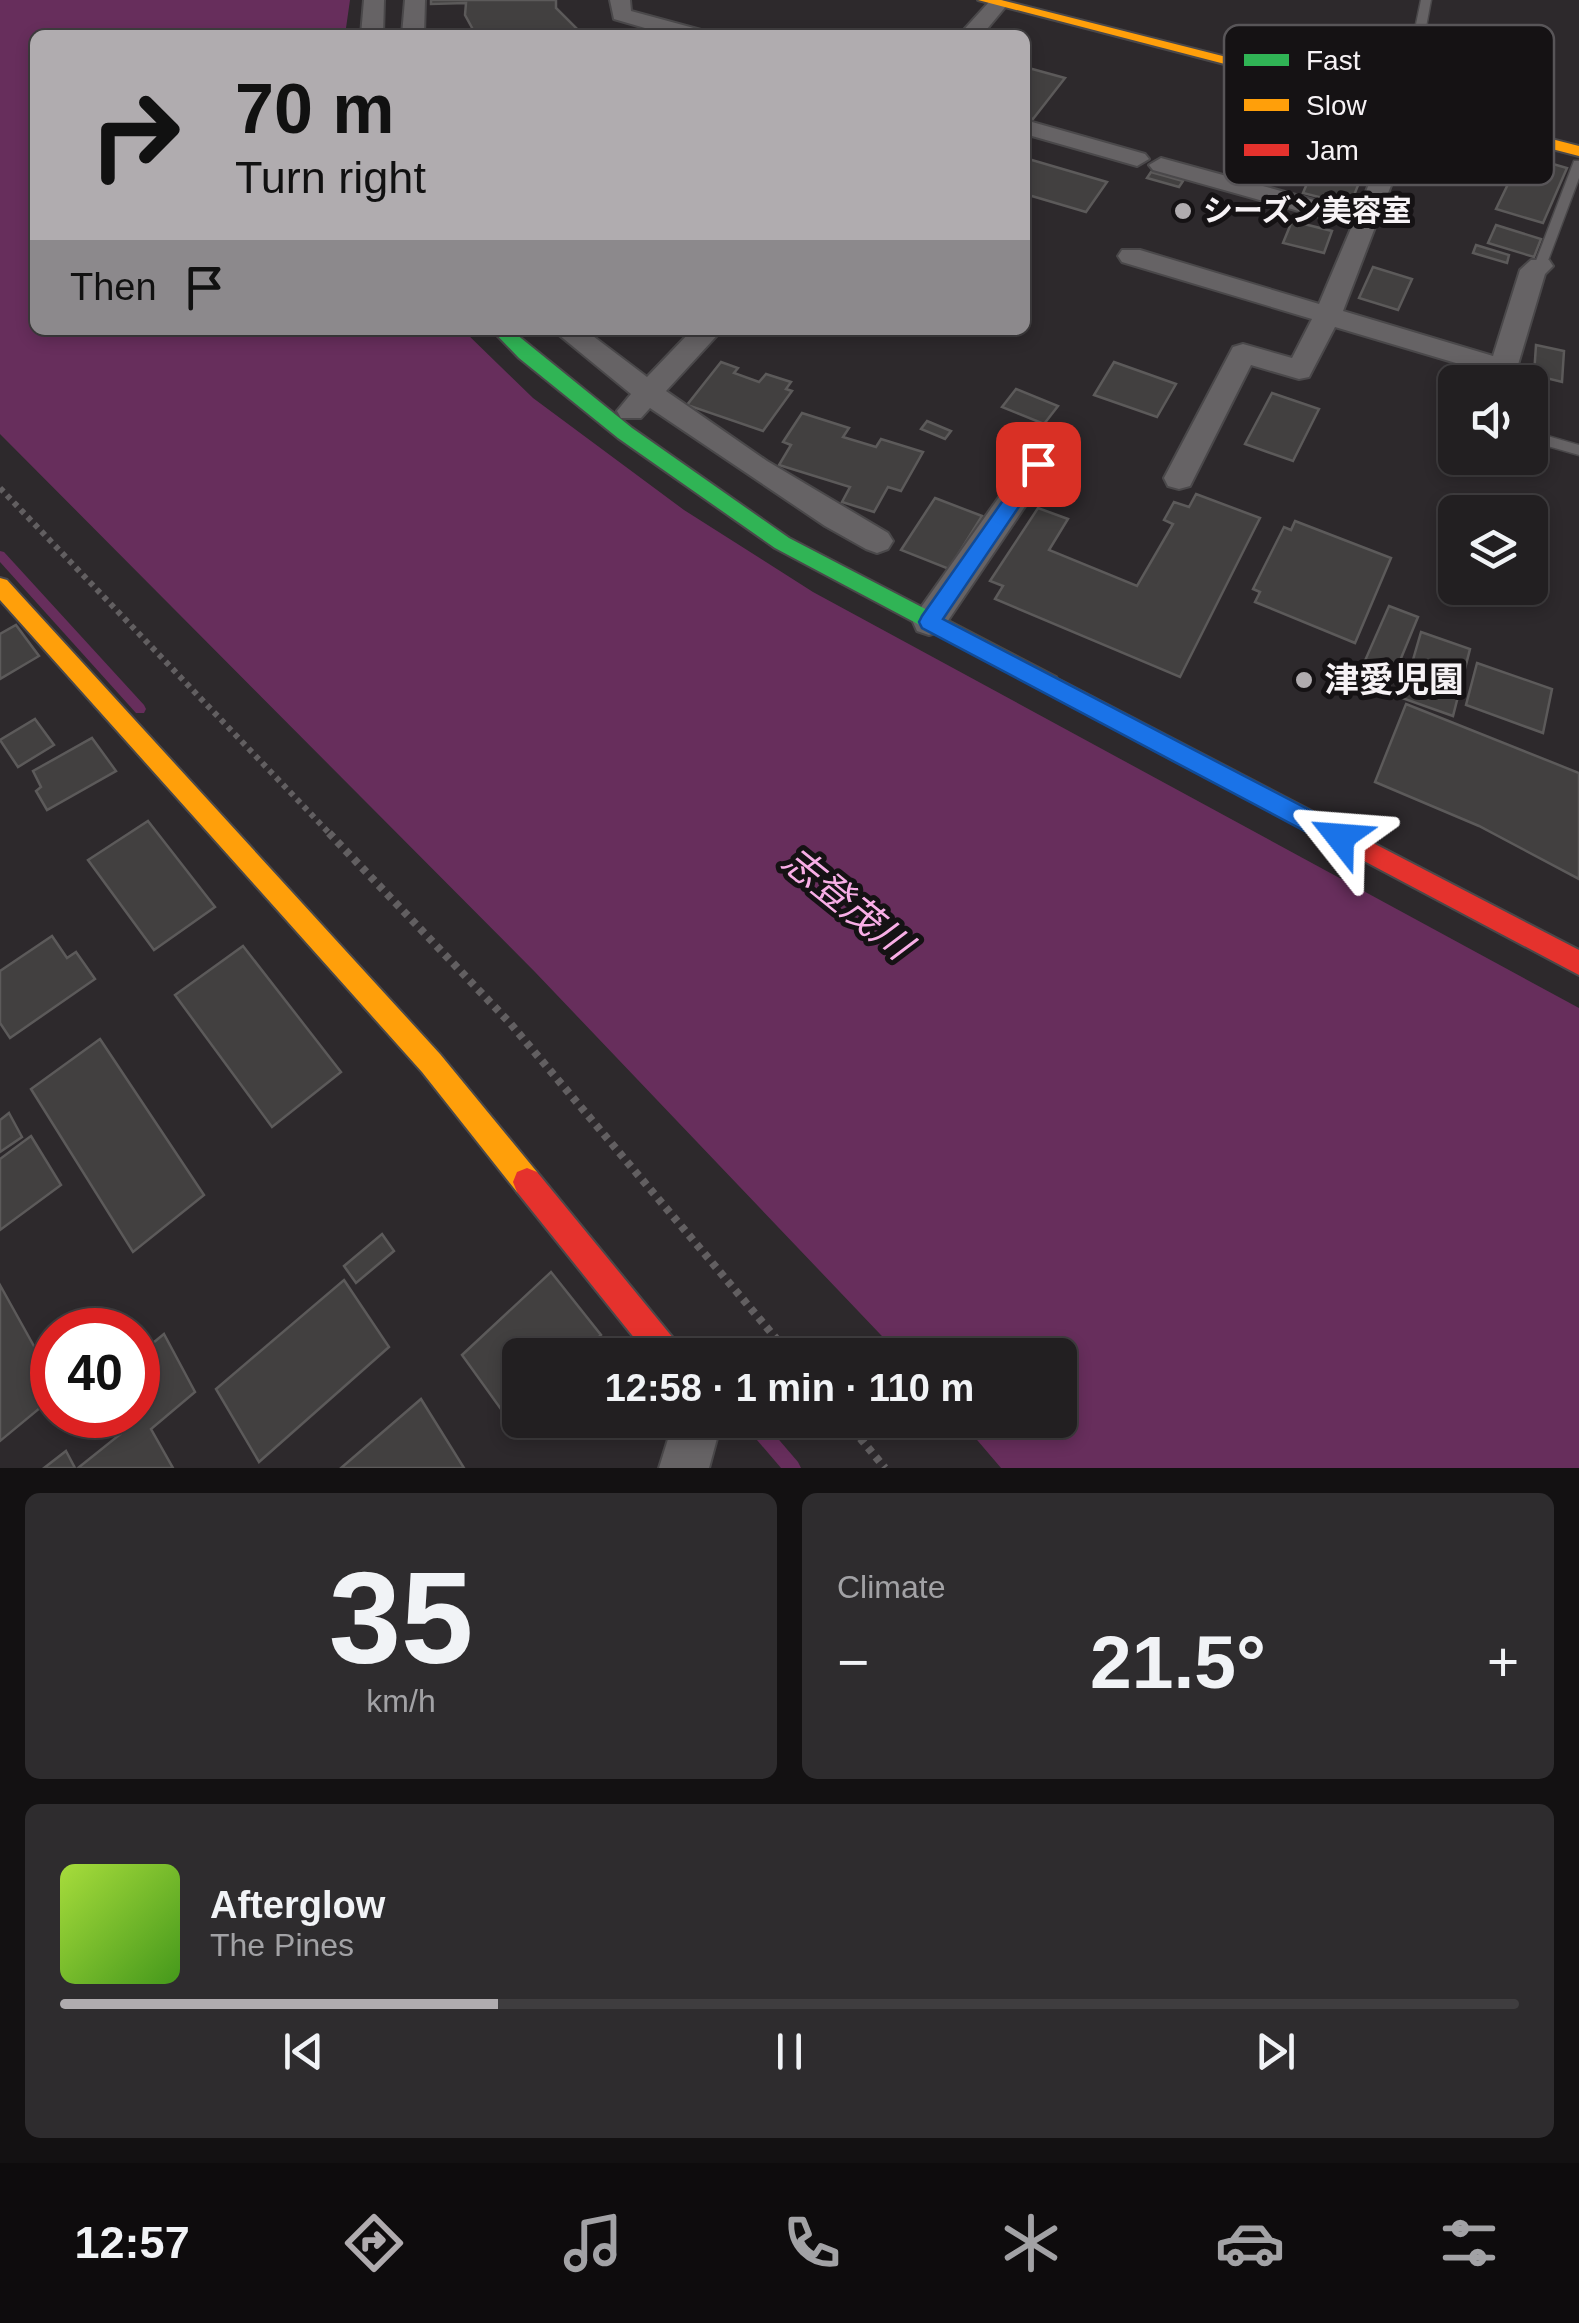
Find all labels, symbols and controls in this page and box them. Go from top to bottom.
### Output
legend [1224,25,1554,185]
text: Fast [1306,45,1361,76]
icon: right [70,70,200,200]
text: 70 m [235,70,395,148]
text: Slow [1306,90,1367,121]
text: Jam [1306,135,1359,166]
text: Turn right [235,152,426,203]
place label: シーズン美容室 [1203,194,1412,227]
marker: シーズン美容室 [1172,200,1194,222]
icon: arrive [177,260,232,315]
text: Then [70,266,157,308]
map controls [1438,365,1548,605]
button: sound [1438,365,1548,475]
pin [996,422,1081,507]
icon: arrive [1011,437,1066,492]
button: layers [1438,495,1548,605]
place label: 津愛児園 [1324,660,1464,699]
marker: 津愛児園 [1293,669,1315,691]
position arrow [1288,785,1392,889]
water label: 志登茂川 [775,839,922,970]
speed limit sign: 40 [30,1308,160,1438]
text: 12:58 · 1 min · 110 m [605,1367,974,1409]
text: 35 [329,1545,473,1691]
text: Climate [837,1569,945,1605]
text: 21.5° [1090,1620,1266,1704]
text: − [837,1631,869,1693]
text: + [1487,1631,1519,1693]
text: km/h [366,1683,436,1719]
text: Afterglow [210,1884,385,1926]
text: The Pines [210,1927,354,1963]
icon: previous [276,2024,331,2079]
icon: pause [762,2024,817,2079]
icon: next [1248,2024,1303,2079]
icon: directions [339,2208,409,2278]
icon: music [558,2208,628,2278]
icon: phone [777,2208,847,2278]
icon: climate [996,2208,1066,2278]
icon: car [1215,2208,1285,2278]
icon: filters [1434,2208,1504,2278]
text: 12:57 [75,2217,190,2268]

